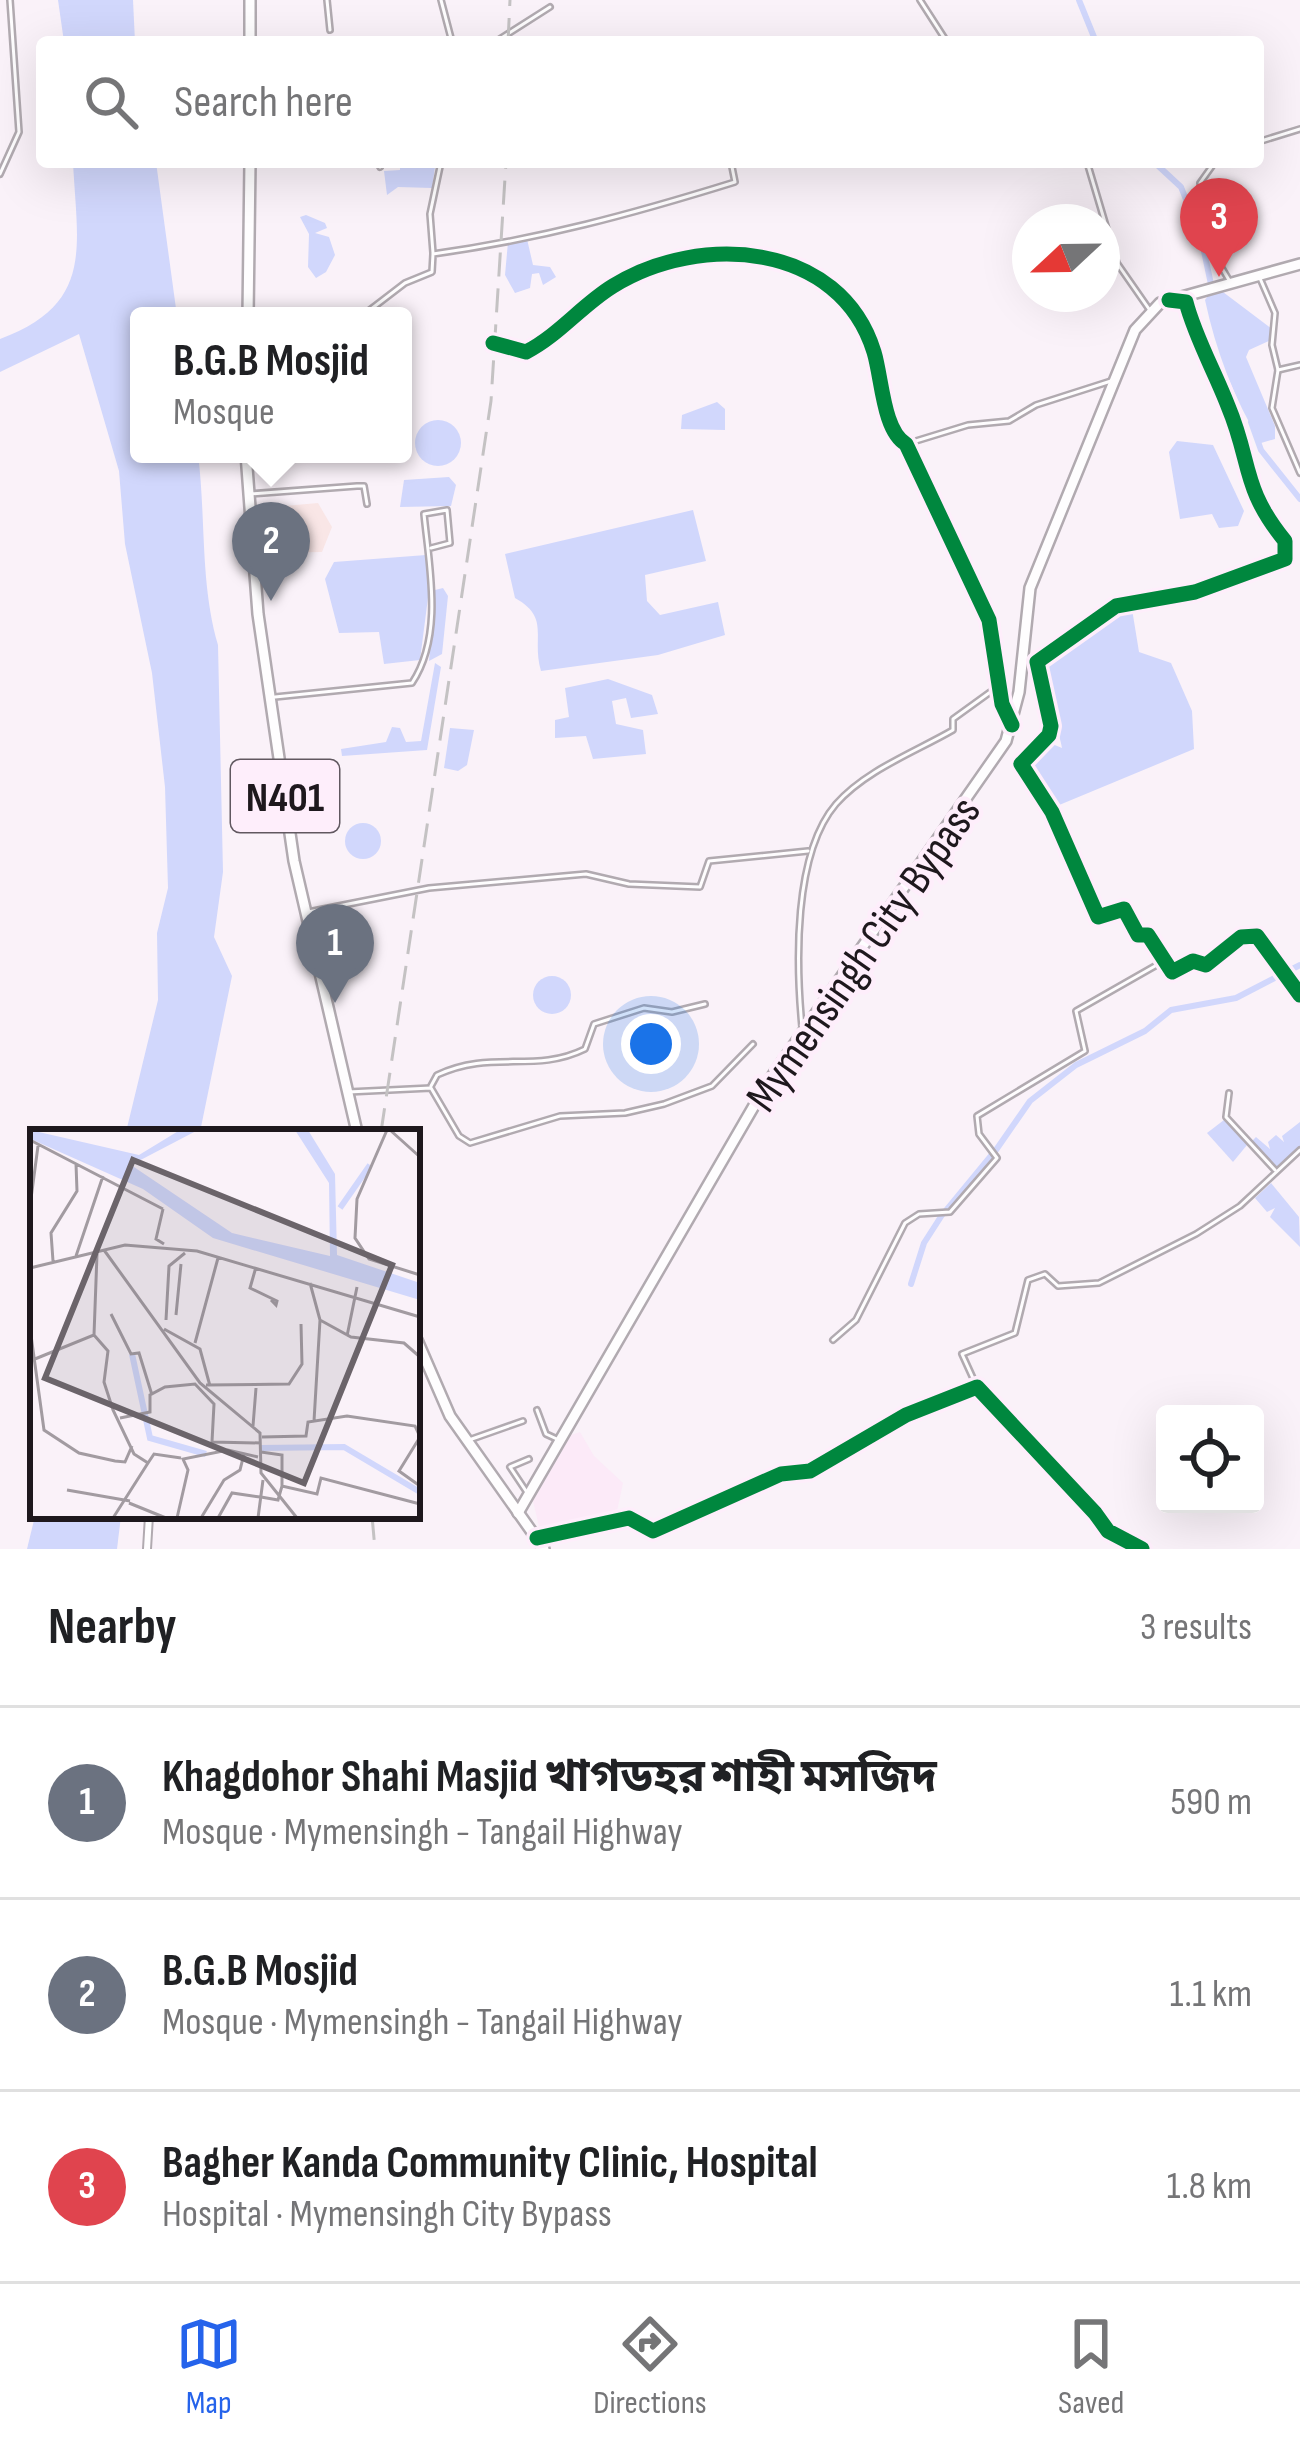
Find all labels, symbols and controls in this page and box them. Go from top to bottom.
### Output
search box [36,36,1264,168]
icon: search [78,69,144,135]
text: Search here [174,75,353,130]
pin: 3 [1180,178,1258,277]
north arrow [1012,204,1120,312]
popup [130,307,412,463]
text: B.G.B Mosjid [173,334,369,389]
text: Mosque [173,389,275,436]
pin: 2 [232,502,310,601]
road number: N401 [231,760,339,832]
street label: Mymensingh City Bypass [735,786,993,1122]
pin: 1 [296,904,374,1003]
your location [621,1014,681,1074]
inset map [30,1129,420,1519]
map controls [1156,1405,1264,1513]
button: locate [1156,1405,1264,1513]
text: Nearby [48,1597,177,1658]
text: 3 results [1140,1604,1252,1651]
text: Khagdohor Shahi Masjid খাগডহর শাহী মসজিদ [162,1750,937,1805]
text: 1 [79,1779,95,1826]
text: 590 m [1170,1779,1252,1826]
text: Mosque · Mymensingh - Tangail Highway [162,1809,683,1856]
text: B.G.B Mosjid [162,1944,358,1999]
text: 2 [78,1971,96,2018]
text: 1.1 km [1170,1971,1252,2018]
text: Mosque · Mymensingh - Tangail Highway [162,1999,683,2046]
text: Bagher Kanda Community Clinic, Hospital [162,2136,818,2191]
text: 3 [78,2163,96,2210]
text: 1.8 km [1167,2163,1252,2210]
text: Hospital · Mymensingh City Bypass [162,2191,612,2238]
tab: Map [176,2311,242,2423]
tab: Directions [593,2311,707,2423]
tab: Saved [1058,2311,1124,2423]

